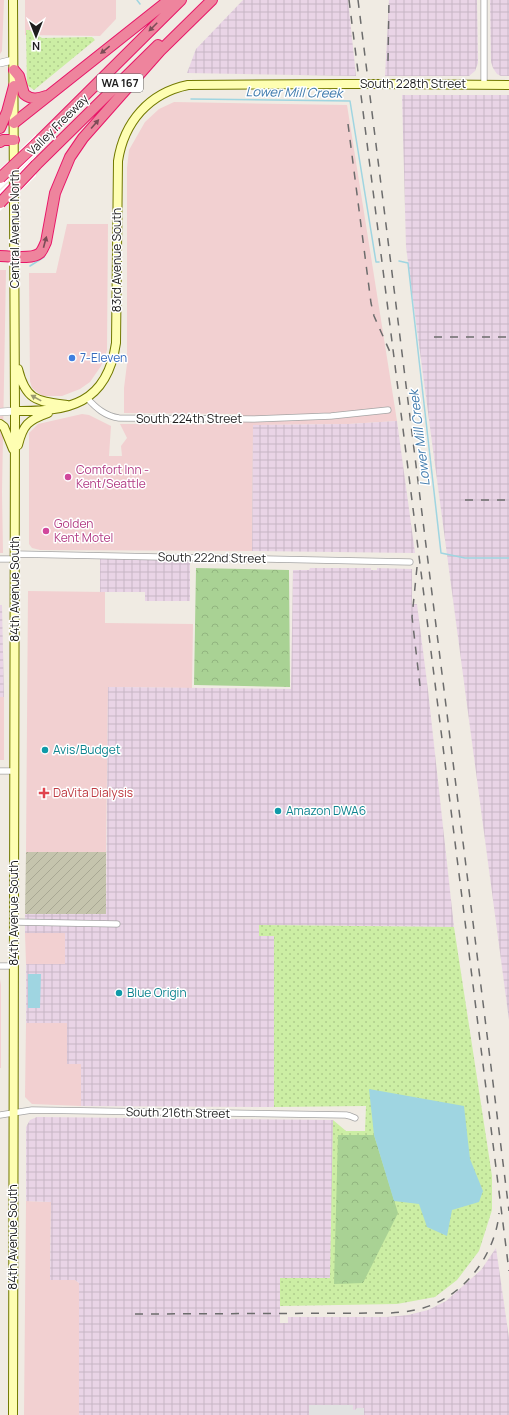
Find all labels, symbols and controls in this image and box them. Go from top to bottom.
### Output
north arrow [16,16,56,56]
one-way arrow [148,22,158,32]
text: N [32,39,40,54]
one-way arrow [100,46,111,55]
road number: WA 167 [97,74,143,92]
street label: South 228th Street [360,75,466,92]
water label: Lower Mill Creek [245,82,345,102]
street label: Valley Freeway [23,90,92,159]
one-way arrow [90,119,99,129]
street label: Central Avenue North [6,170,23,288]
street label: 83rd Avenue South [108,208,125,312]
one-way arrow [43,235,49,248]
place label: 7-Eleven [80,349,127,366]
marker: 7-Eleven [67,353,77,363]
water label: Lower Mill Creek [404,386,434,487]
one-way arrow [30,394,42,401]
street label: South 224th Street [136,410,242,427]
place label: Comfort Inn - Kent/Seattle [76,461,149,492]
marker: Comfort Inn - Kent/Seattle [63,472,73,482]
place label: Golden Kent Motel [54,515,113,546]
marker: Golden Kent Motel [41,526,51,536]
street label: 84th Avenue South [6,536,23,642]
street label: South 222nd Street [158,548,266,567]
place label: Avis/Budget [53,741,121,758]
marker: Avis/Budget [40,745,50,755]
place label: DaVita Dialysis [53,784,133,801]
marker: DaVita Dialysis [38,787,50,799]
place label: Amazon DWA6 [286,802,366,819]
marker: Amazon DWA6 [273,806,283,816]
street label: 84th Avenue South [5,860,22,966]
place label: Blue Origin [127,984,187,1001]
marker: Blue Origin [114,988,124,998]
street label: South 216th Street [126,1103,231,1122]
street label: 84th Avenue South [4,1184,21,1290]

